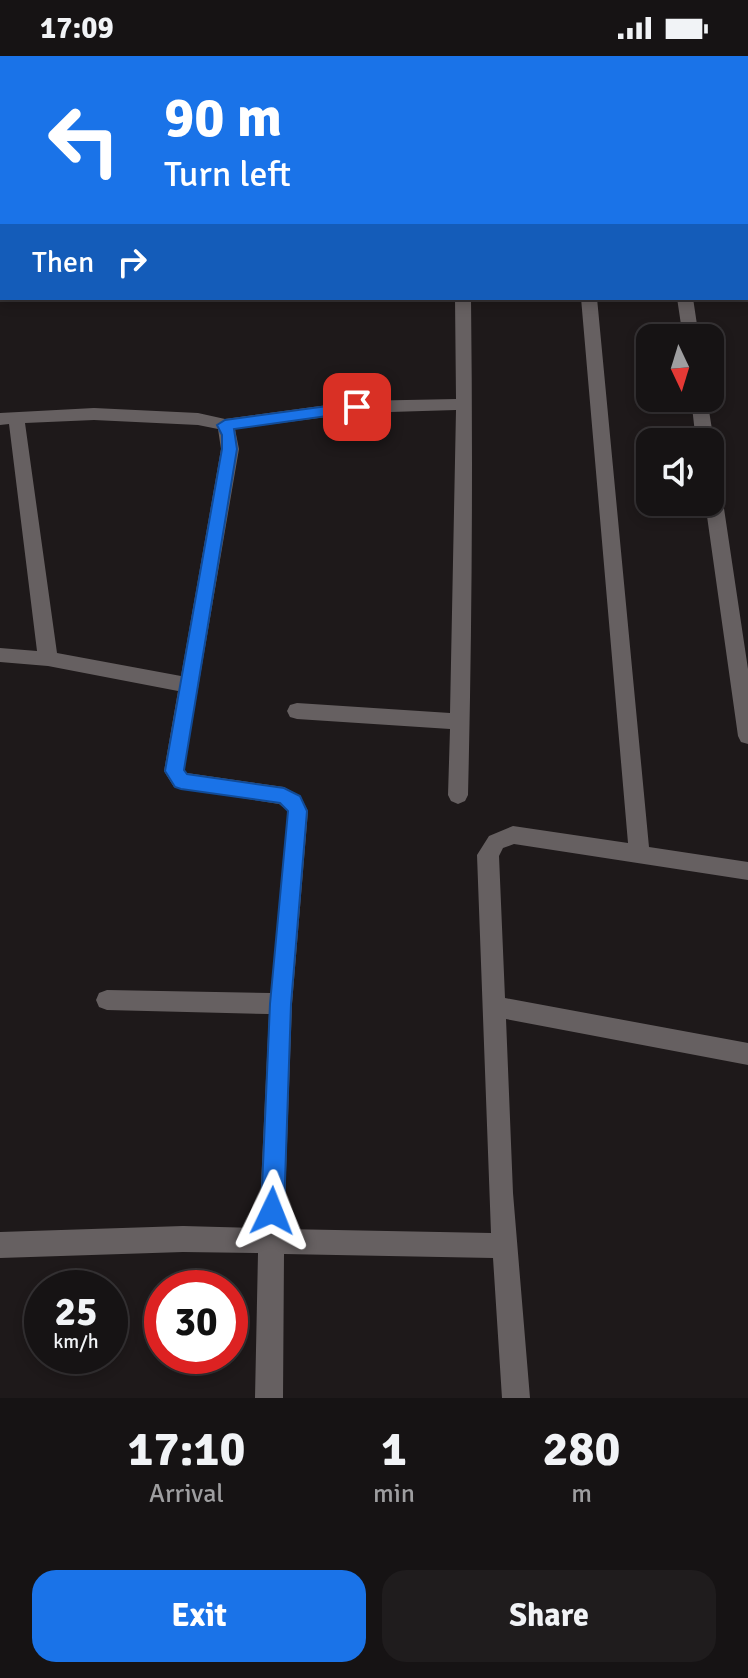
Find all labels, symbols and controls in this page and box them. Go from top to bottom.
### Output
text: 17:09 [40,10,114,47]
text: 90 m [164,83,282,152]
icon: left [32,88,136,192]
text: Turn left [164,152,291,197]
icon: right [110,240,154,284]
text: Then [32,244,94,281]
north arrow [636,324,724,412]
map controls [636,324,724,516]
pin [323,373,391,441]
icon: arrive [335,385,379,429]
button: sound [636,428,724,516]
position arrow [230,1169,314,1253]
speed limit sign: 30 [144,1270,248,1374]
text: 25 [54,1287,98,1337]
text: km/h [53,1329,99,1354]
text: 17:10 [128,1420,245,1479]
text: 1 [381,1420,407,1479]
text: 280 [543,1420,620,1479]
text: Arrival [149,1478,224,1510]
text: min [373,1478,415,1510]
text: m [571,1478,592,1510]
button: Exit [32,1570,366,1662]
button: Share [382,1570,716,1662]

